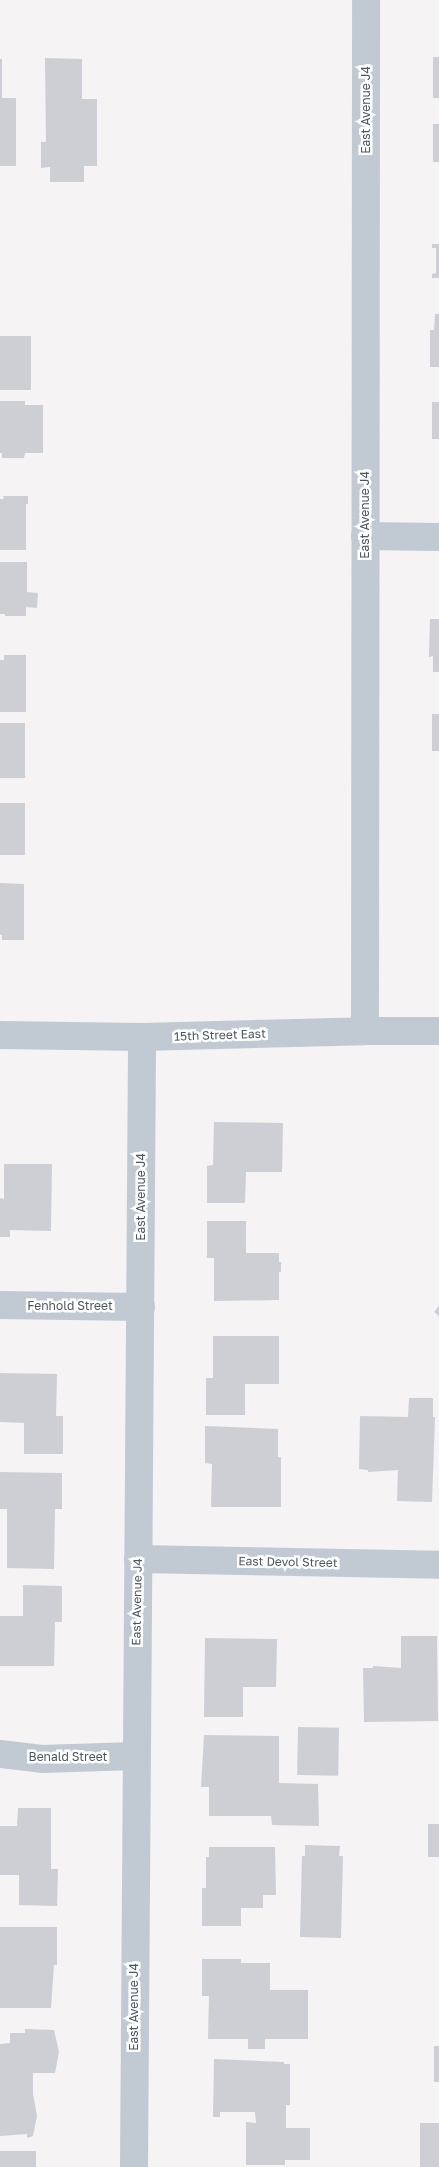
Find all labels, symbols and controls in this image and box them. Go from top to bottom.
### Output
street label: East Avenue J4 [359,66,373,154]
street label: East Avenue J4 [358,471,372,559]
street label: 15th Street East [174,1026,266,1044]
street label: East Avenue J4 [134,1153,148,1241]
street label: Fenhold Street [27,1299,113,1313]
street label: East Devol Street [238,1554,338,1570]
street label: East Avenue J4 [129,1558,145,1646]
street label: Benald Street [29,1750,107,1764]
street label: East Avenue J4 [127,1963,141,2051]

